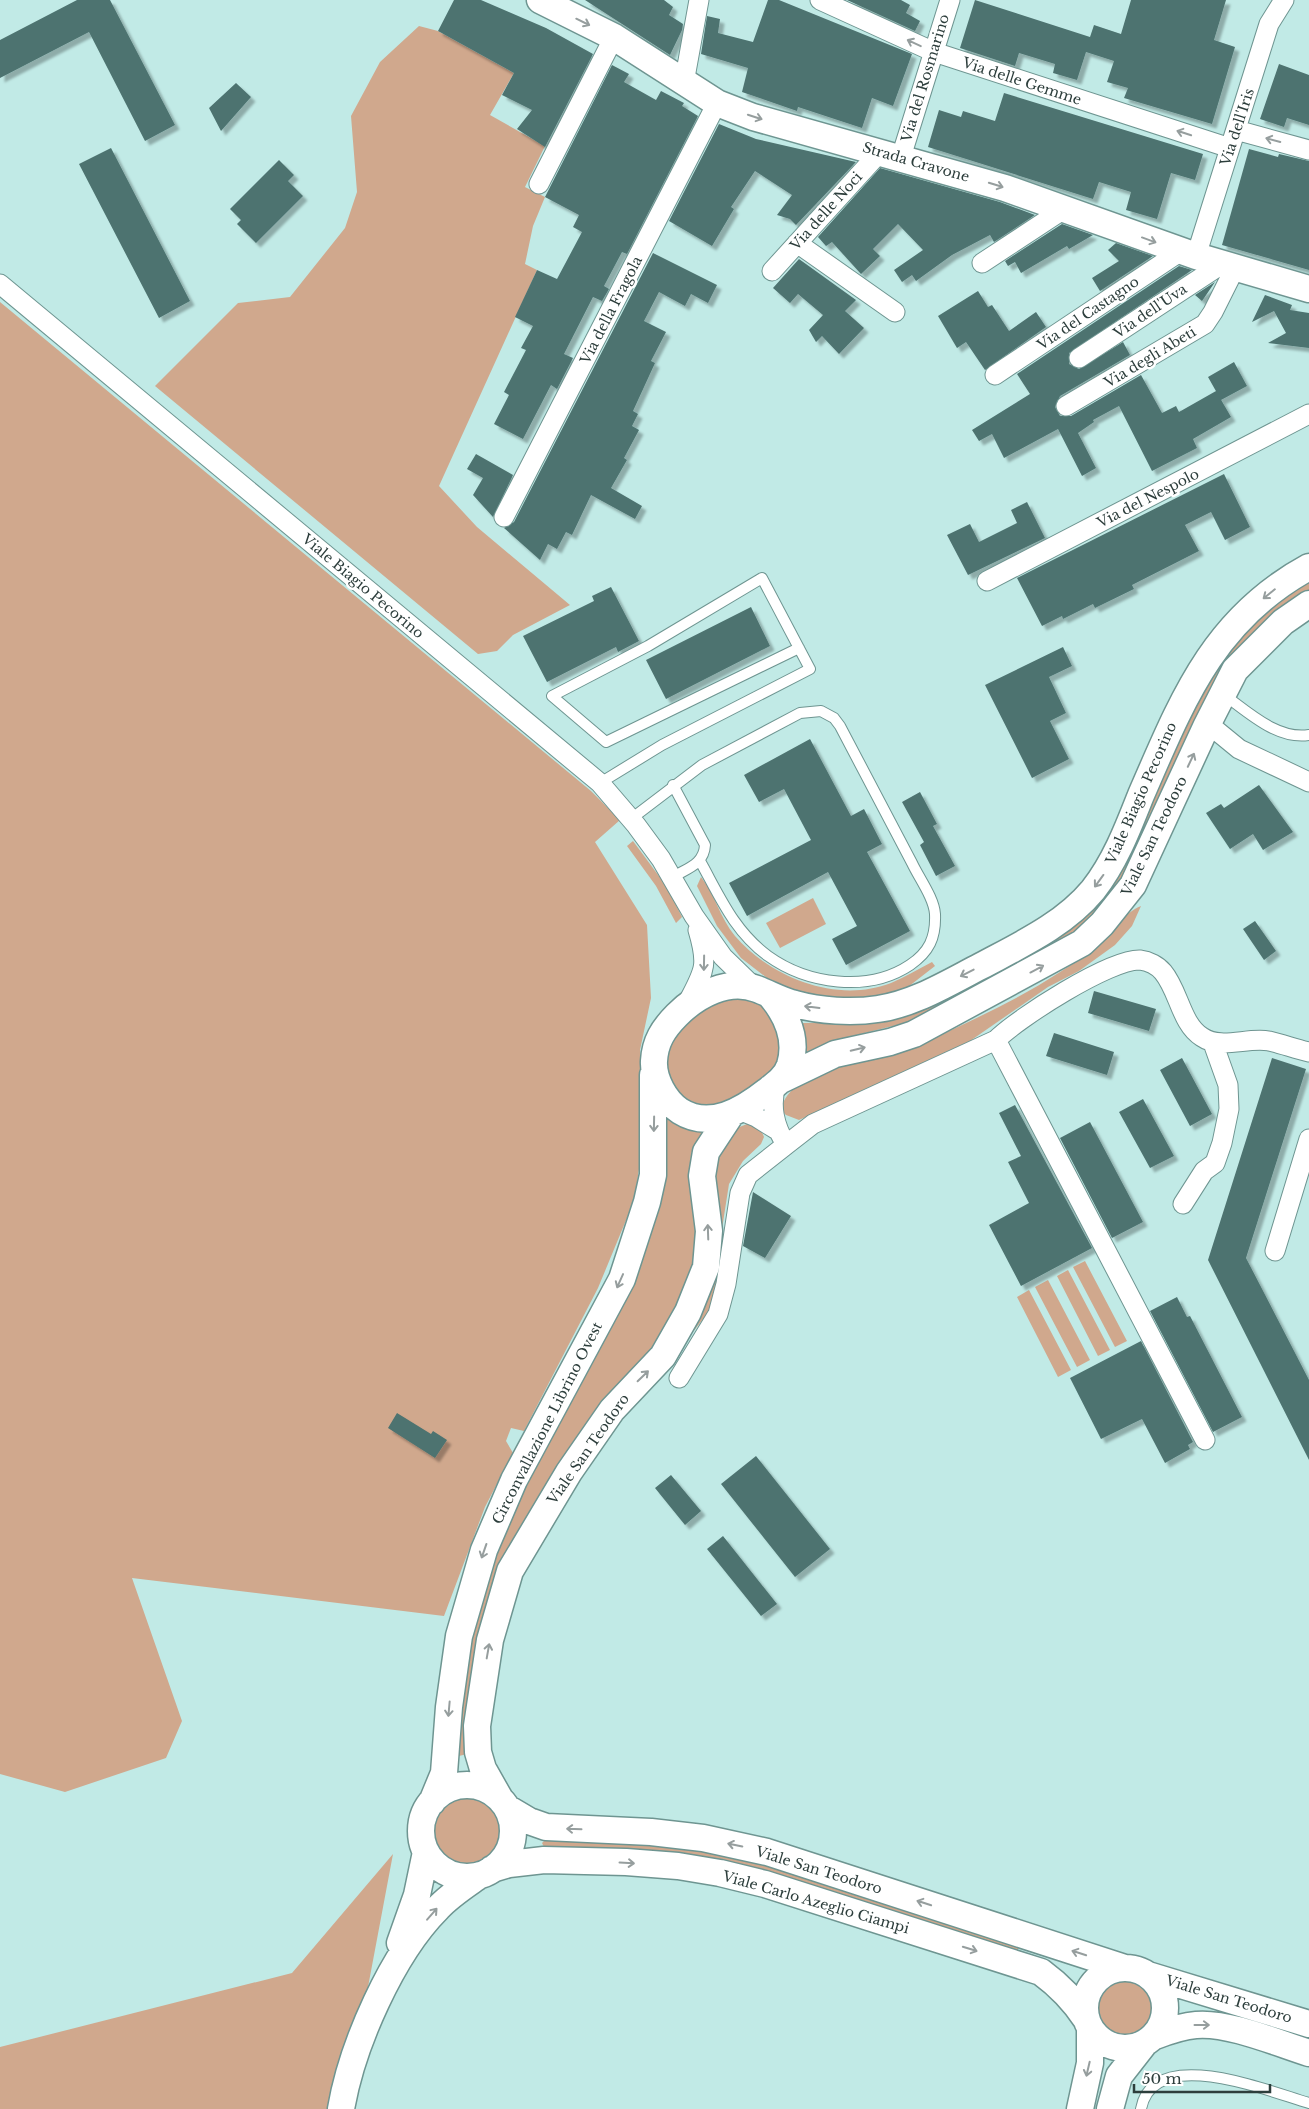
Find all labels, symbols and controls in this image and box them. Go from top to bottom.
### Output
street label: Via del Rosmarino [897,12,953,145]
one-way arrow [576,17,591,27]
one-way arrow [907,38,922,48]
street label: Via delle Gemme [959,53,1084,109]
street label: Via dell'Iris [1216,86,1258,169]
one-way arrow [747,113,763,123]
one-way arrow [1176,128,1192,138]
one-way arrow [1265,135,1281,144]
street label: Strada Cravone [861,138,971,186]
street label: Via delle Noci [785,168,866,255]
one-way arrow [988,180,1004,190]
one-way arrow [1141,236,1156,245]
street label: Via della Fragola [576,253,646,368]
street label: Via del Castagno [1033,272,1142,354]
street label: Via dell'Uva [1109,280,1190,343]
street label: Via degli Abeti [1100,322,1199,392]
street label: Via del Nespolo [1093,464,1202,532]
street label: Viale Biagio Pecorino [298,529,428,642]
one-way arrow [1263,589,1276,600]
street label: Viale Biagio Pecorino [1101,719,1180,868]
one-way arrow [1187,753,1196,768]
street label: Viale San Teodoro [1117,773,1191,900]
one-way arrow [1094,874,1104,888]
one-way arrow [699,954,709,970]
one-way arrow [1029,964,1044,973]
one-way arrow [959,968,974,978]
one-way arrow [804,1002,820,1012]
one-way arrow [849,1044,865,1054]
one-way arrow [649,1115,659,1131]
one-way arrow [703,1224,712,1240]
one-way arrow [615,1273,624,1288]
street label: Circonvallazione Librino Ovest [488,1318,606,1527]
one-way arrow [637,1370,649,1382]
street label: Viale San Teodoro [542,1390,633,1509]
one-way arrow [479,1543,488,1558]
one-way arrow [484,1643,494,1659]
one-way arrow [444,1701,454,1717]
one-way arrow [566,1825,582,1834]
one-way arrow [728,1840,744,1850]
street label: Viale San Teodoro [753,1842,884,1898]
one-way arrow [619,1858,635,1867]
street label: Viale Carlo Azeglio Ciampi [720,1866,912,1937]
one-way arrow [917,1898,932,1907]
one-way arrow [427,1908,438,1921]
one-way arrow [962,1944,978,1954]
one-way arrow [1071,1948,1087,1957]
street label: Viale San Teodoro [1163,1971,1294,2027]
one-way arrow [1193,2020,1209,2030]
one-way arrow [1083,2061,1092,2077]
scale bar [1134,2062,1270,2094]
text: 50 m [1142,2069,1182,2088]

